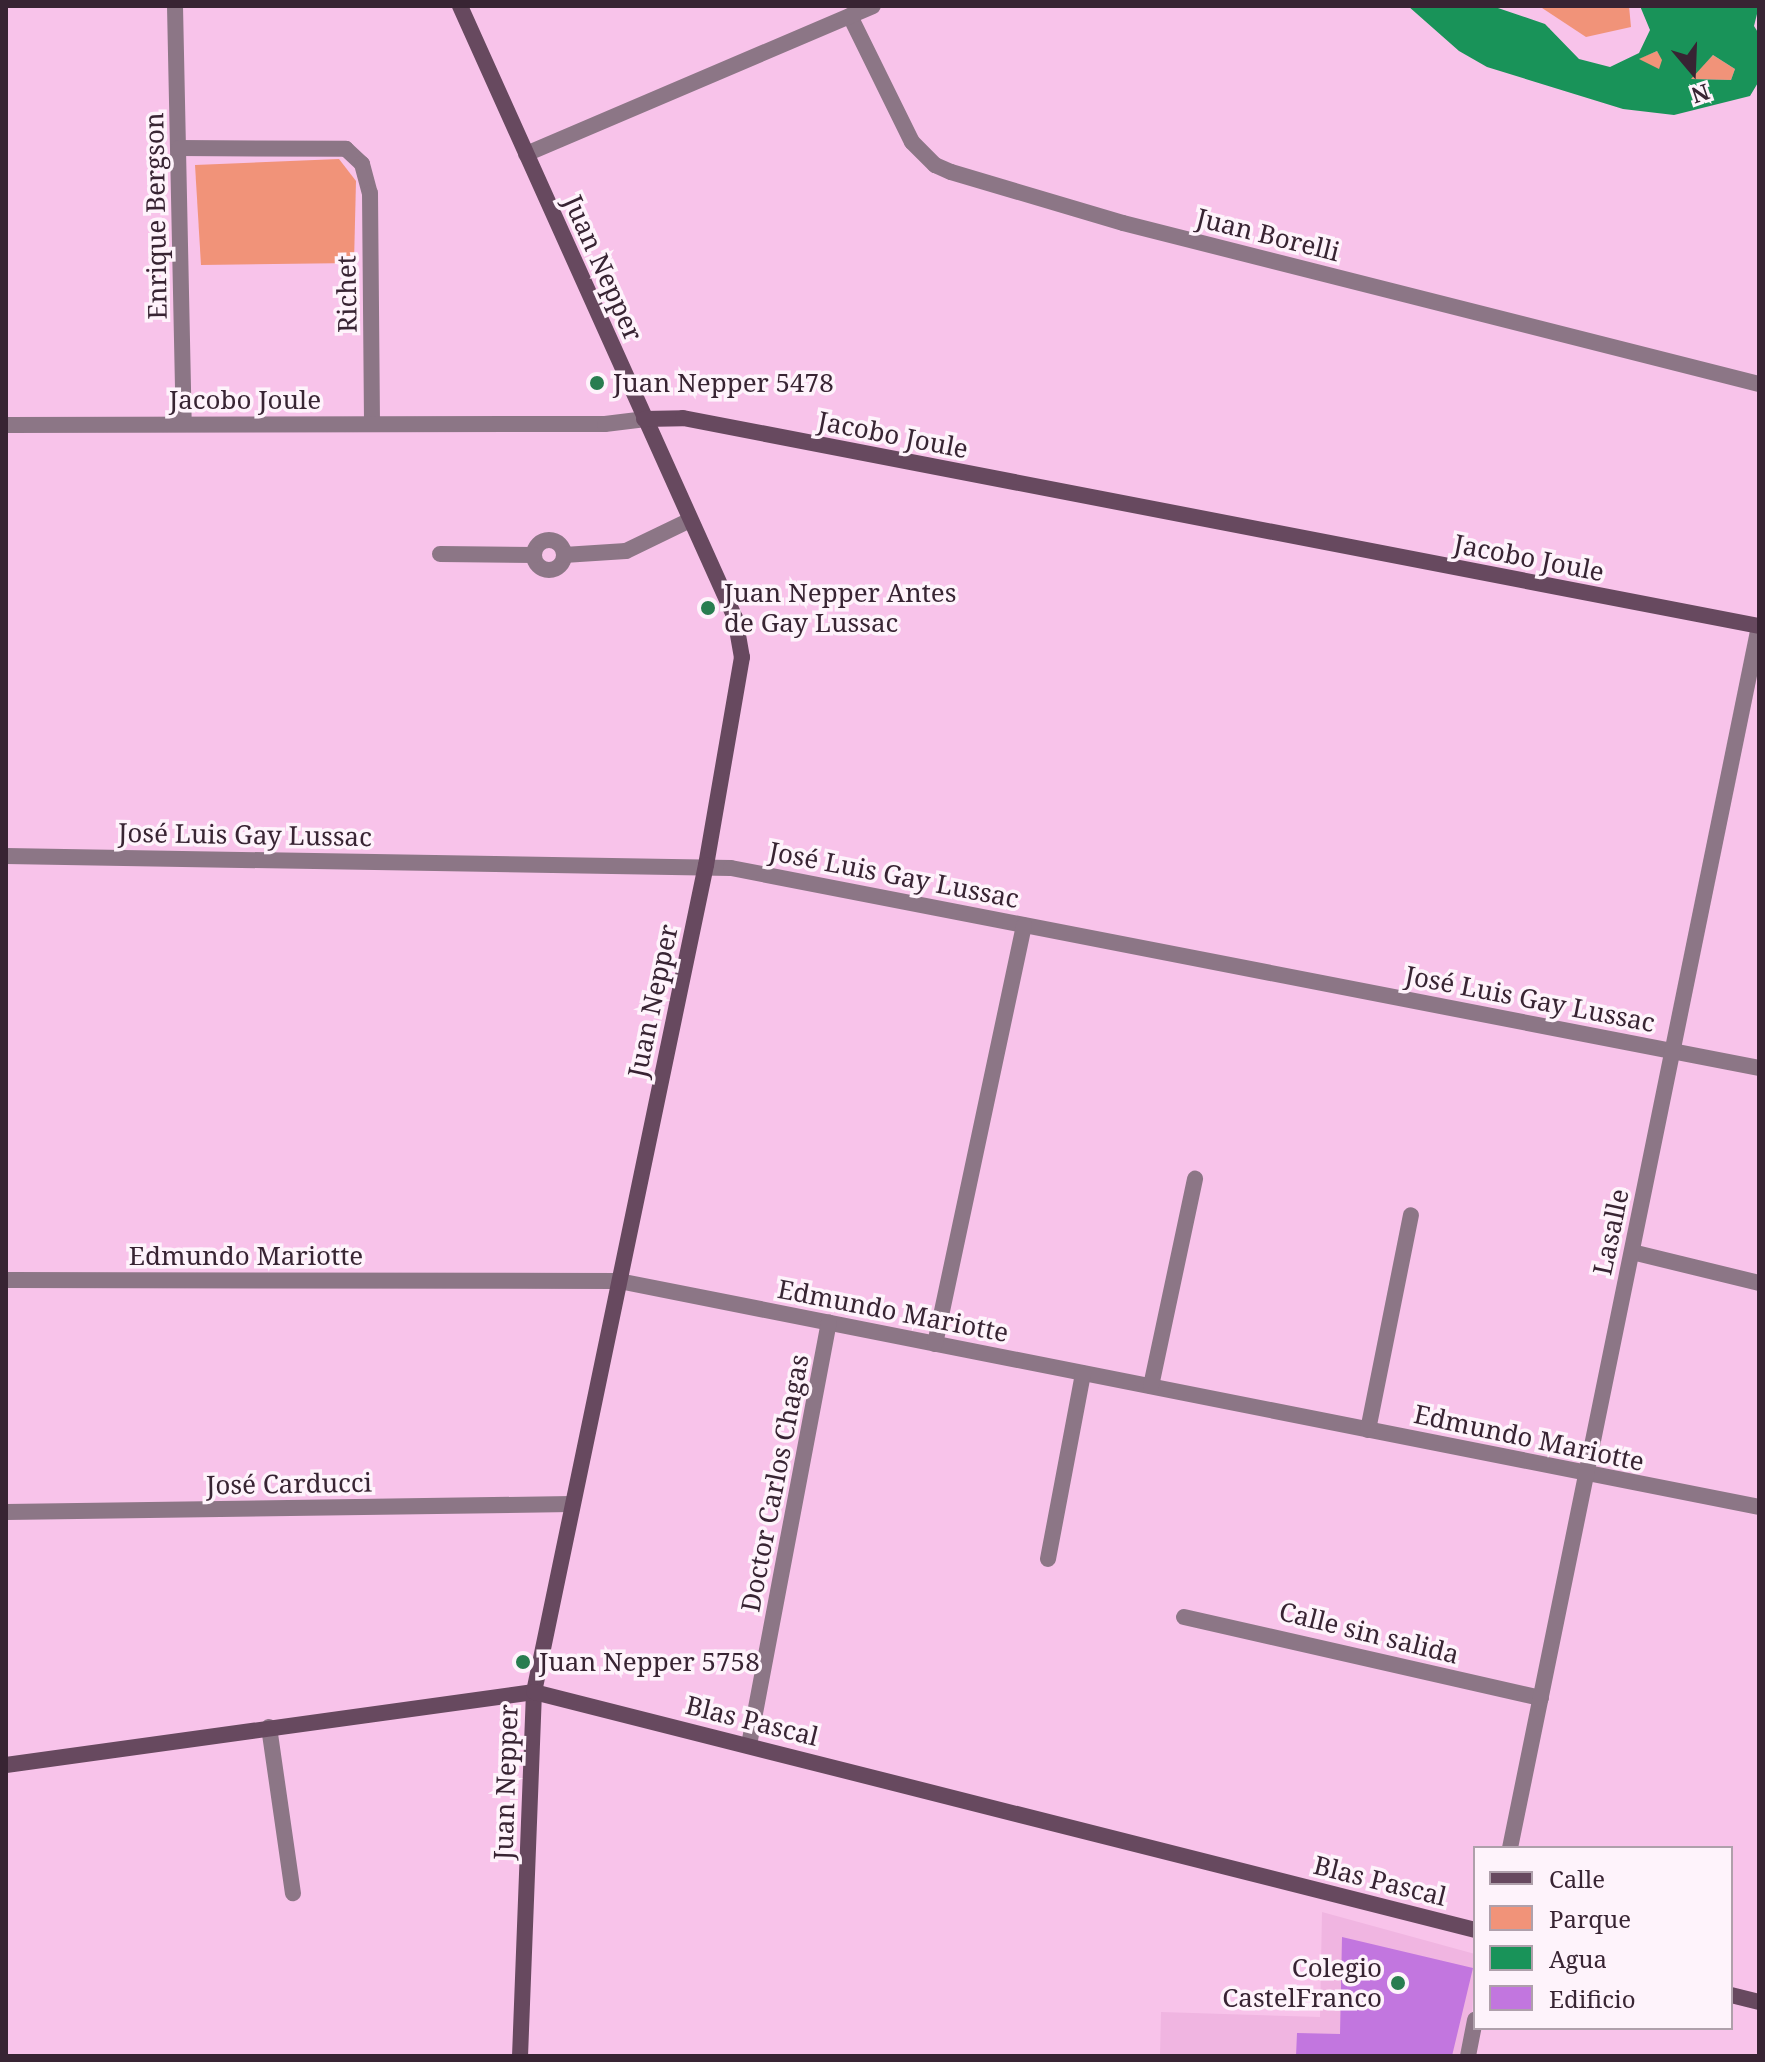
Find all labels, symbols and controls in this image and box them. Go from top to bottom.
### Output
north arrow [1653,32,1733,112]
text: N [1688,78,1714,112]
street label: Enrique Bergson [139,112,173,320]
street label: Juan Nepper [557,190,649,346]
street label: Juan Borelli [1193,202,1343,268]
street label: Richet [331,255,363,333]
place label: Juan Nepper 5478 [613,367,834,399]
marker: Juan Nepper 5478 [588,374,606,392]
street label: Jacobo Joule [169,384,321,416]
street label: Jacobo Joule [815,405,971,465]
street label: Jacobo Joule [1451,528,1607,588]
place label: Juan Nepper Antes de Gay Lussac [724,577,956,638]
marker: Juan Nepper Antes de Gay Lussac [699,599,717,617]
street label: José Luis Gay Lussac [118,817,372,853]
street label: José Luis Gay Lussac [766,835,1022,915]
street label: Juan Nepper [622,922,684,1080]
street label: José Luis Gay Lussac [1402,959,1658,1039]
street label: Lasalle [1587,1186,1635,1278]
street label: Edmundo Mariotte [129,1240,363,1272]
street label: Edmundo Mariotte [775,1273,1011,1349]
street label: Doctor Carlos Chagas [735,1352,815,1614]
street label: Edmundo Mariotte [1411,1398,1647,1478]
street label: José Carducci [206,1467,372,1501]
street label: Calle sin salida [1276,1596,1462,1670]
place label: Juan Nepper 5758 [539,1646,760,1678]
marker: Juan Nepper 5758 [514,1653,532,1671]
street label: Blas Pascal [682,1689,822,1753]
street label: Juan Nepper [488,1704,524,1860]
legend [1473,1846,1733,2030]
street label: Blas Pascal [1310,1849,1450,1913]
text: Calle [1549,1862,1605,1895]
text: Parque [1549,1902,1631,1935]
text: Agua [1549,1942,1607,1975]
place label: Colegio CastelFranco [1222,1952,1382,2014]
marker: Colegio CastelFranco [1389,1974,1407,1992]
text: Edificio [1549,1982,1636,2015]

